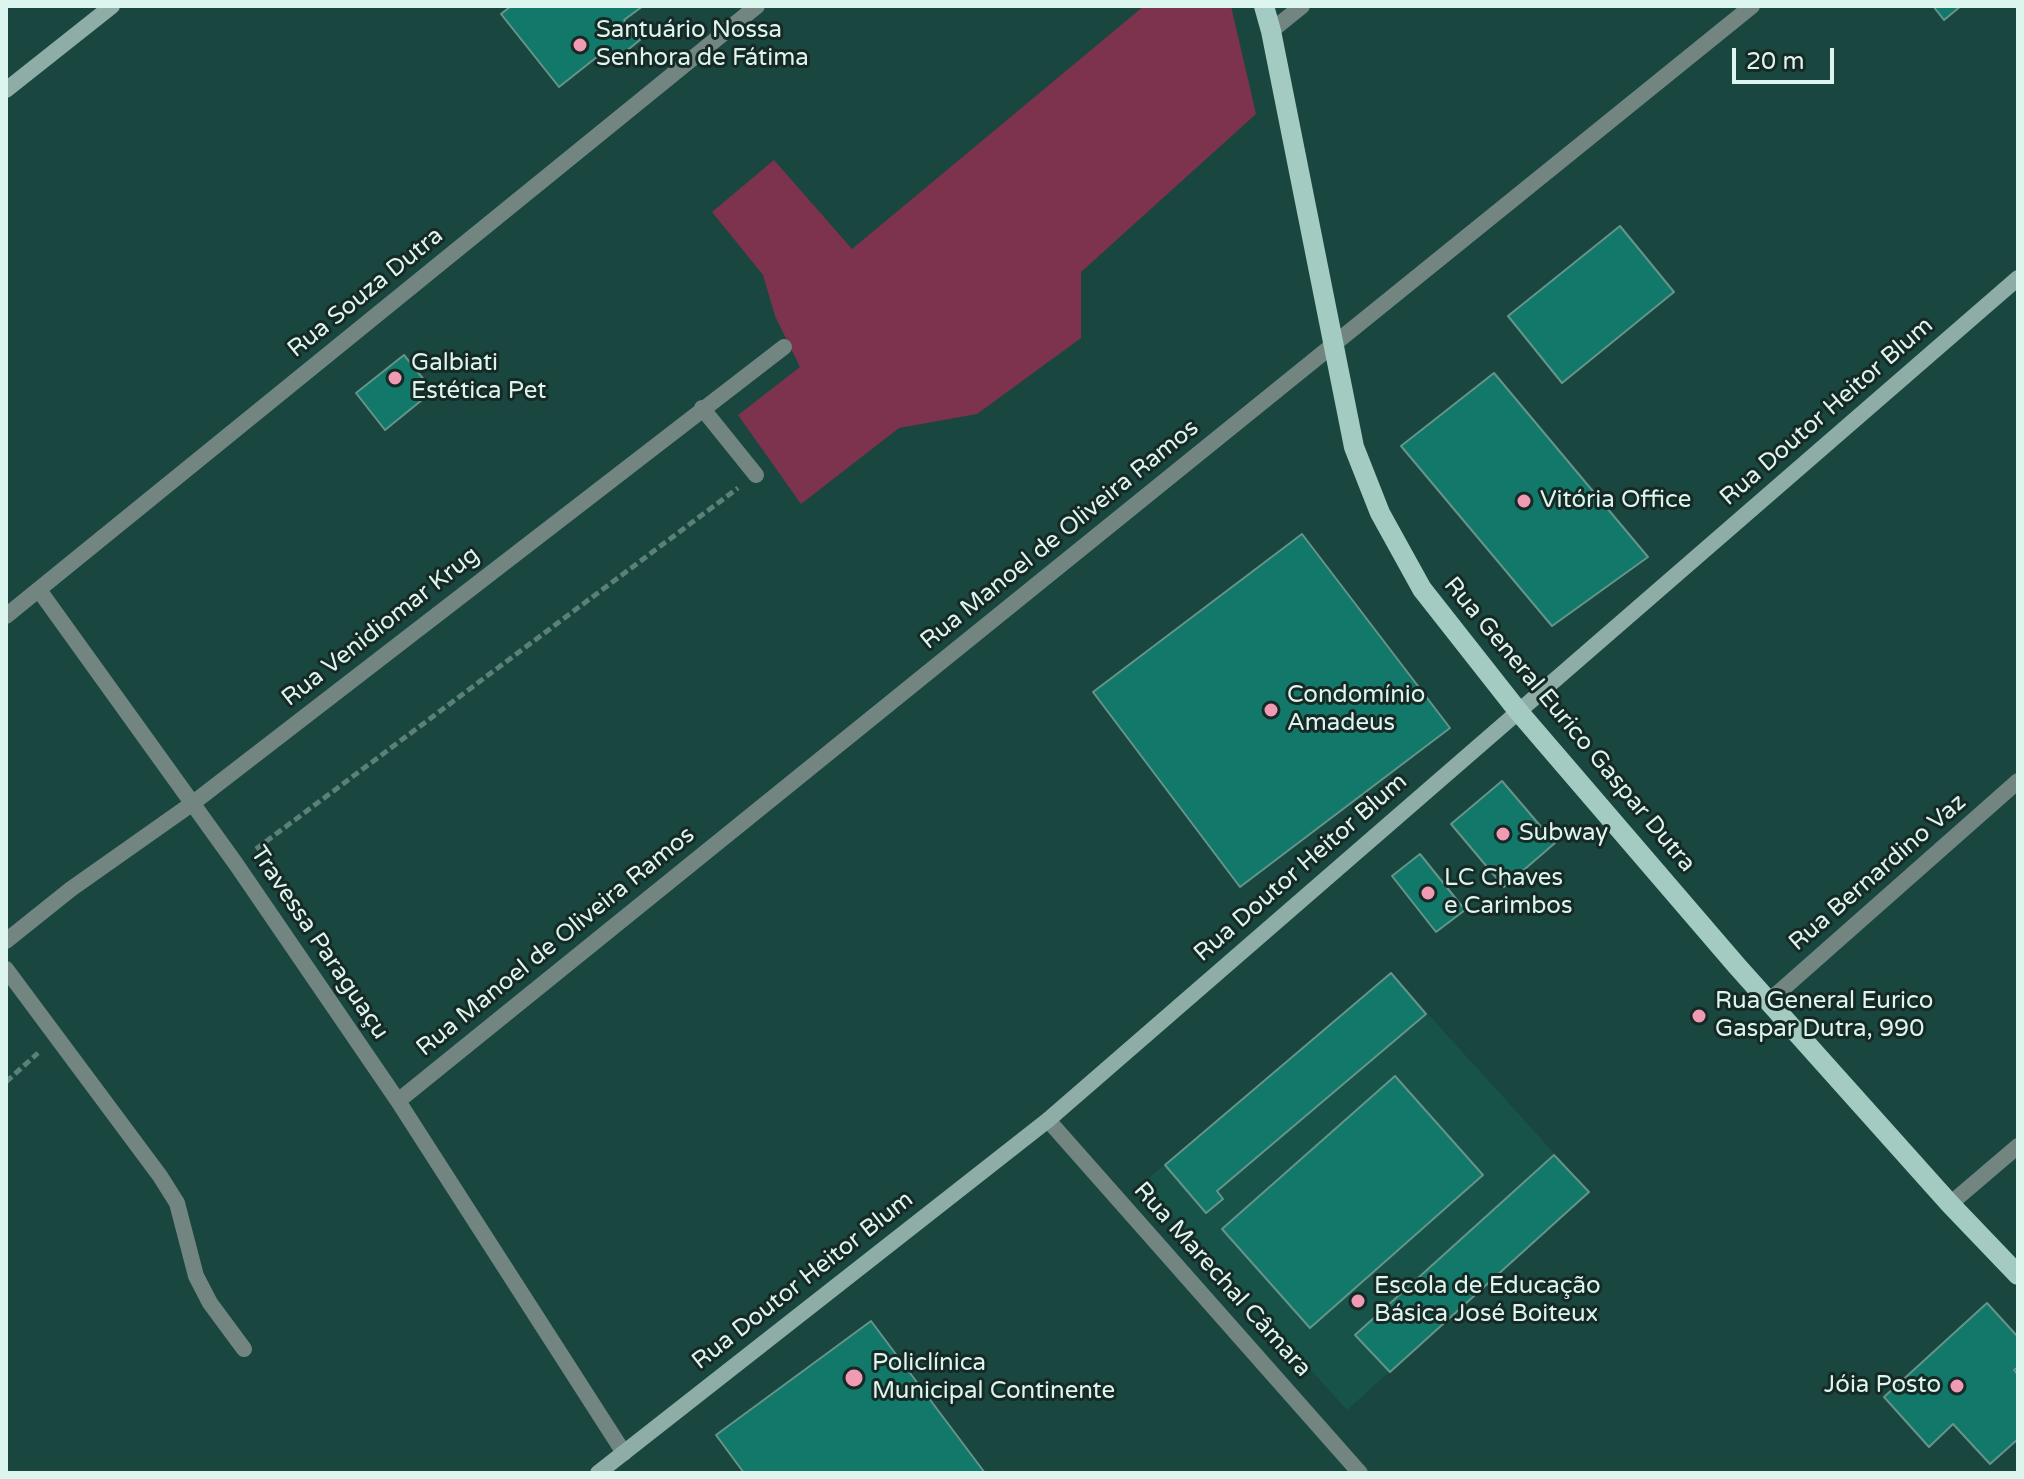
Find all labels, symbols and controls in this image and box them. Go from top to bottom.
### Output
place label: Santuário Nossa Senhora de Fátima [596,17,809,73]
scale bar [1736,32,1838,82]
marker: Santuário Nossa Senhora de Fátima [571,36,589,54]
text: 20 m [1746,47,1804,76]
street label: Rua Souza Dutra [283,222,449,364]
street label: Rua Doutor Heitor Blum [1715,312,1939,512]
place label: Galbiati Estética Pet [411,350,546,406]
marker: Galbiati Estética Pet [386,369,404,387]
street label: Rua Manoel de Oliveira Ramos [915,414,1205,656]
place label: Vitória Office [1540,487,1691,515]
marker: Vitória Office [1515,492,1533,510]
street label: Rua Venidiomar Krug [277,541,485,713]
street label: Rua General Eurico Gaspar Dutra [1437,572,1701,878]
place label: Condomínio Amadeus [1287,682,1425,738]
marker: Condomínio Amadeus [1262,701,1280,719]
street label: Rua Doutor Heitor Blum [1189,768,1413,968]
street label: Rua Bernardino Vaz [1784,788,1972,958]
place label: Subway [1519,820,1608,848]
street label: Rua Manoel de Oliveira Ramos [411,821,701,1063]
marker: Subway [1494,825,1512,843]
street label: Travessa Paraguaçu [244,841,394,1045]
place label: LC Chaves e Carimbos [1444,865,1572,921]
marker: LC Chaves e Carimbos [1419,884,1437,902]
place label: Rua General Eurico Gaspar Dutra, 990 [1715,988,1933,1044]
marker: Rua General Eurico Gaspar Dutra, 990 [1690,1007,1708,1025]
street label: Rua Marechal Câmara [1127,1177,1317,1383]
street label: Rua Doutor Heitor Blum [687,1186,919,1376]
place label: Escola de Educação Básica José Boiteux [1374,1273,1601,1329]
marker: Escola de Educação Básica José Boiteux [1349,1292,1367,1310]
place label: Policlínica Municipal Continente [872,1350,1115,1406]
marker: Policlínica Municipal Continente [843,1367,865,1389]
place label: Jóia Posto [1824,1372,1941,1400]
marker: Jóia Posto [1948,1377,1966,1395]

